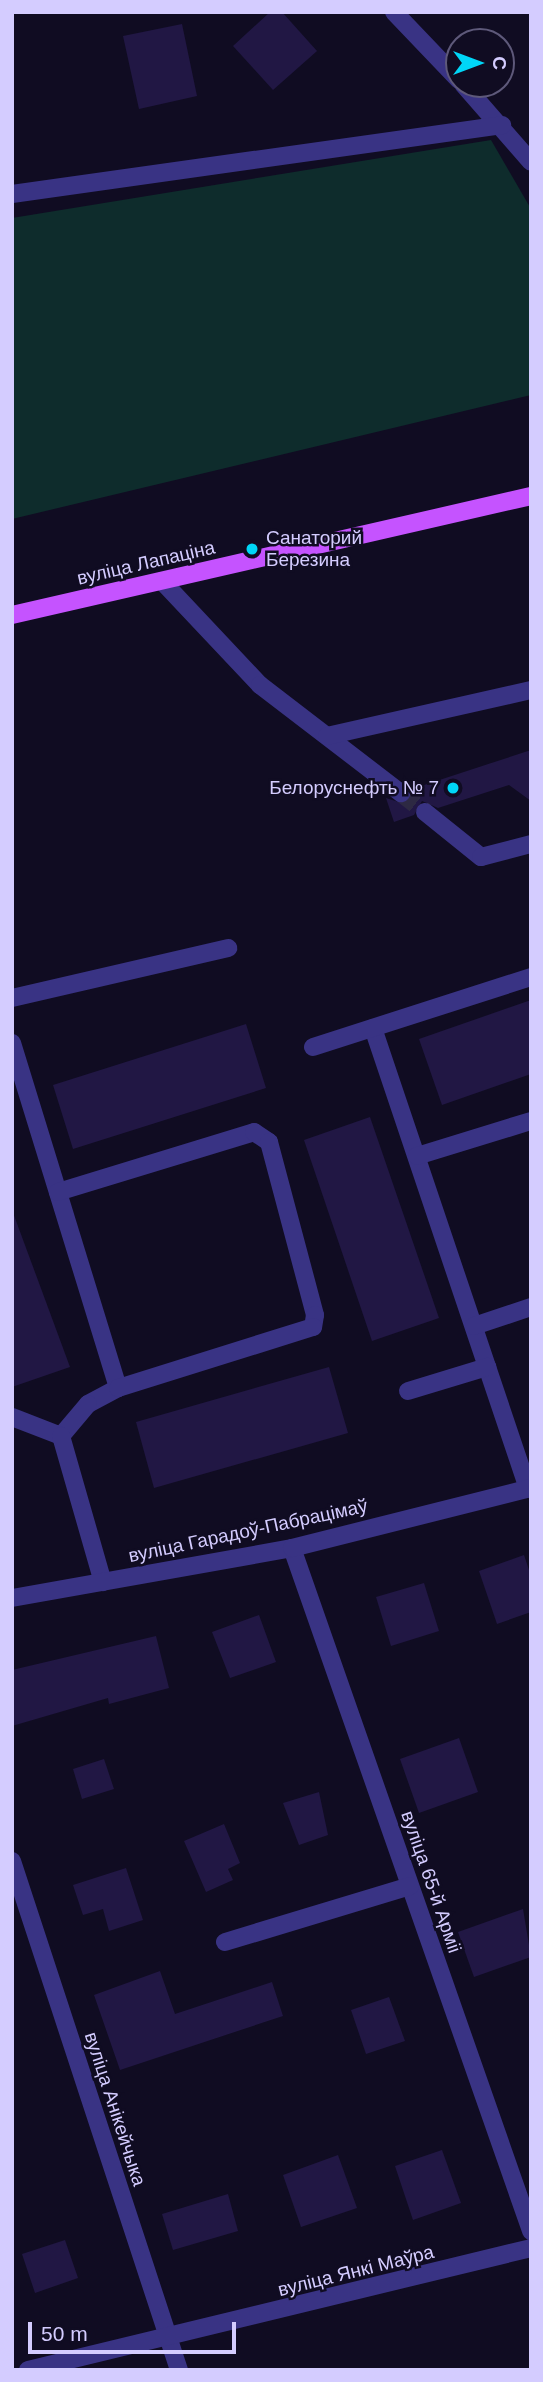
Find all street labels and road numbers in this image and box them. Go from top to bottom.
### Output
street label: вуліца Лапаціна [75,536,217,590]
street label: вуліца Гарадоў-Пабрацімаў [126,1495,370,1567]
street label: вуліца 65-й Арміі [396,1808,466,1956]
street label: вуліца Анікейчыка [79,2029,151,2189]
street label: вуліца Янкі Маўра [276,2241,436,2301]

